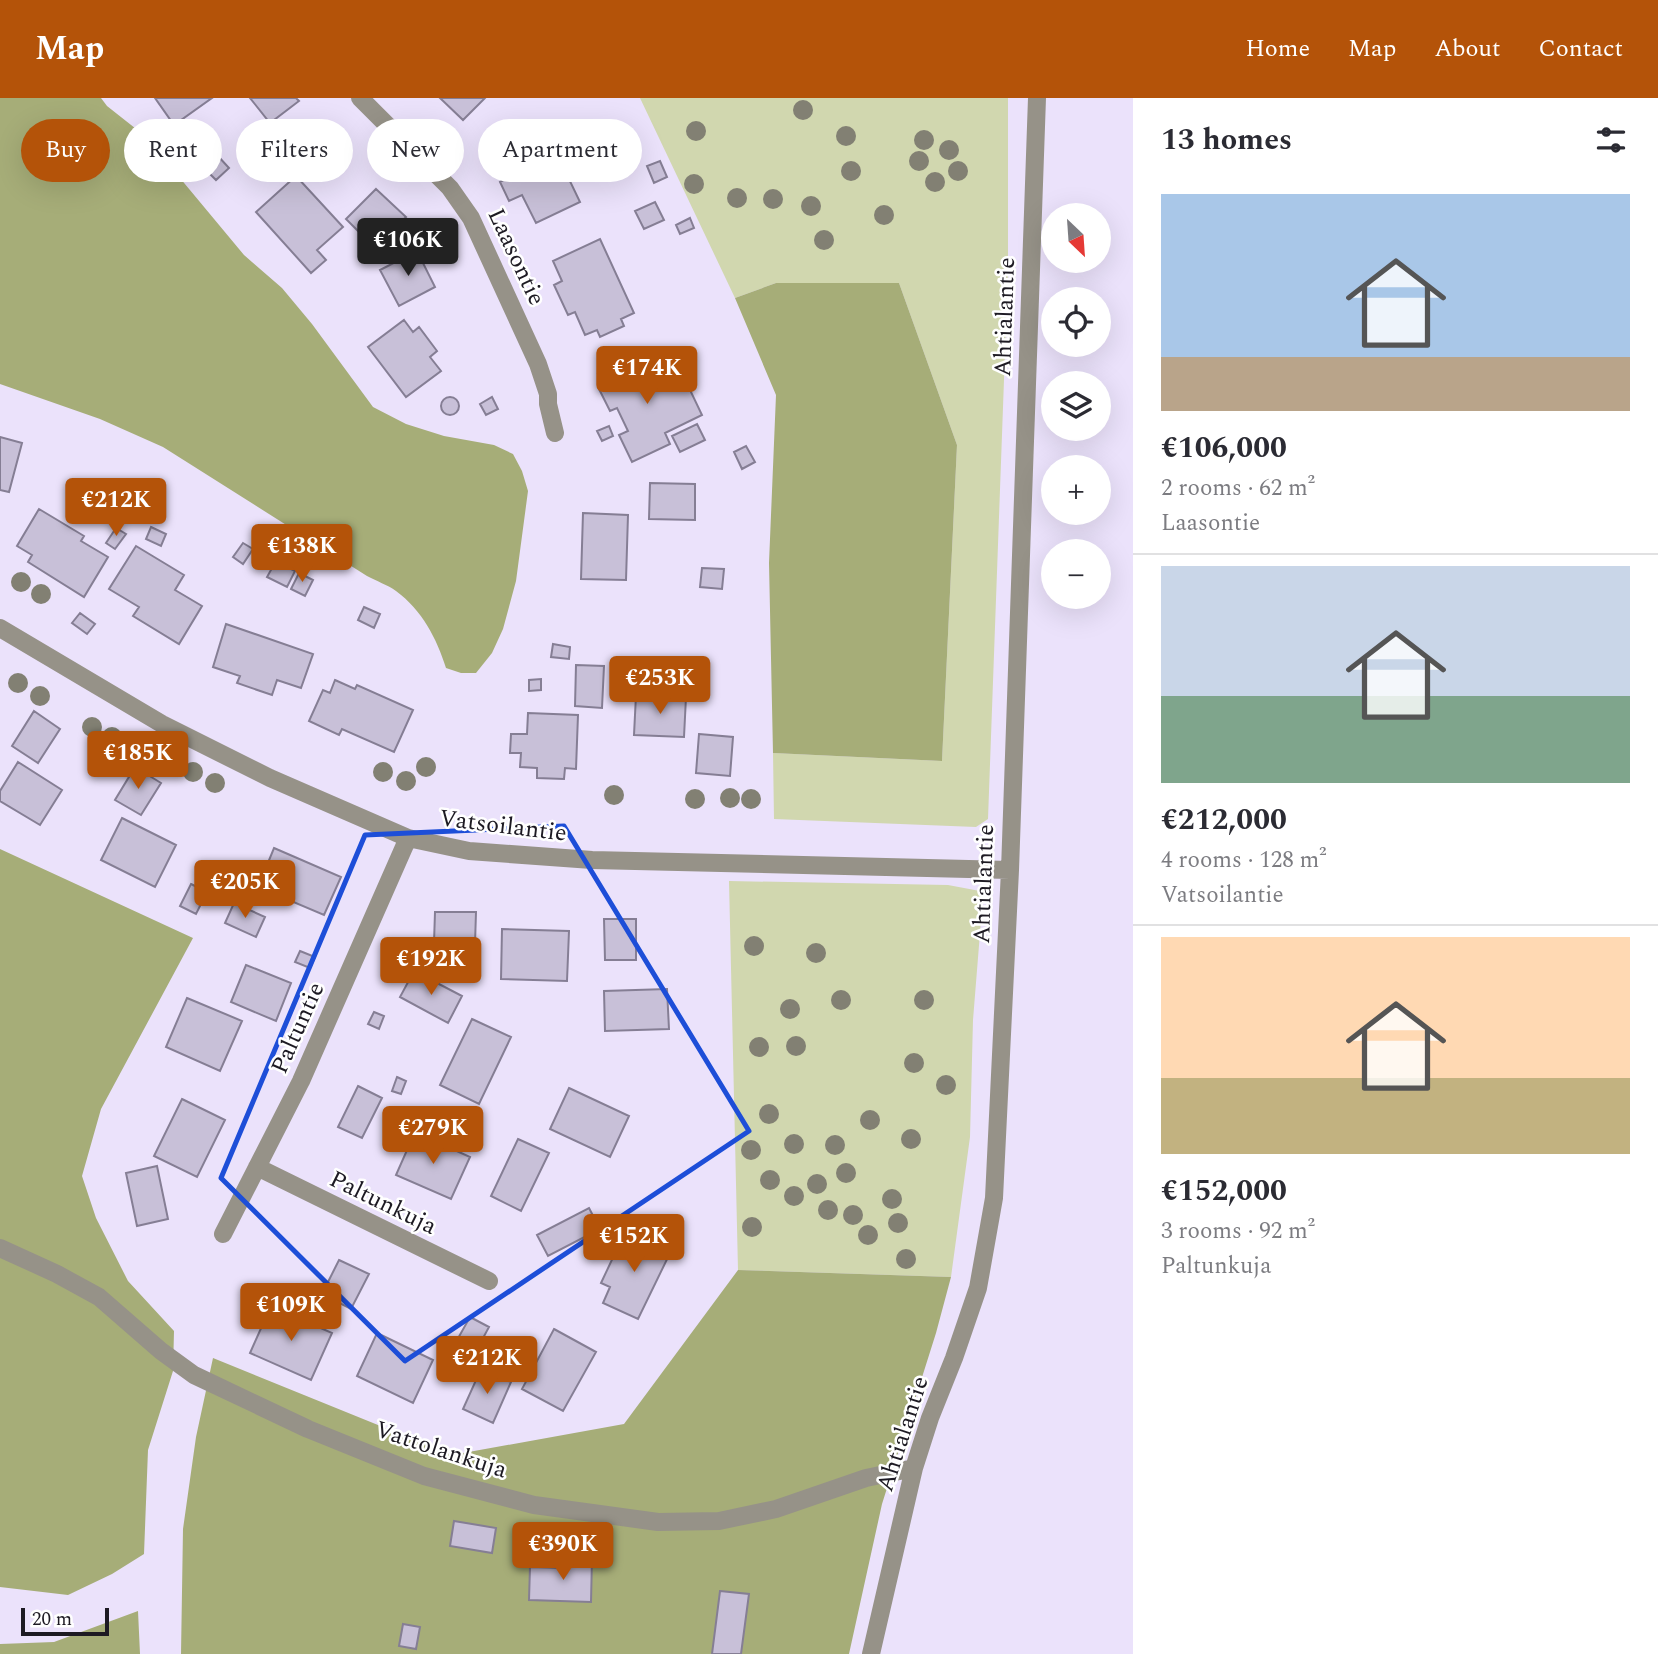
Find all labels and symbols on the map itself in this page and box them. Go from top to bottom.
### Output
street label: Laasontie [478,202,554,312]
north arrow [1041,203,1111,273]
pin: €106K [359,218,457,278]
street label: Ahtialantie [985,257,1025,377]
pin: €174K [598,346,696,406]
pin: €212K [67,478,165,538]
pin: €138K [253,524,351,584]
pin: €253K [611,656,709,716]
pin: €185K [89,732,187,791]
street label: Vatsoilantie [437,800,569,852]
street label: Ahtialantie [964,824,1004,944]
pin: €205K [196,860,294,920]
pin: €192K [382,937,480,997]
street label: Paltuntie [262,976,334,1080]
pin: €279K [384,1107,482,1166]
street label: Paltunkuja [323,1162,443,1245]
pin: €152K [585,1214,683,1274]
pin: €109K [242,1284,340,1343]
pin: €212K [438,1336,536,1396]
street label: Ahtialantie [867,1371,939,1497]
street label: Vattolankuja [370,1412,512,1488]
pin: €390K [514,1522,612,1582]
scale bar [21,1605,108,1637]

